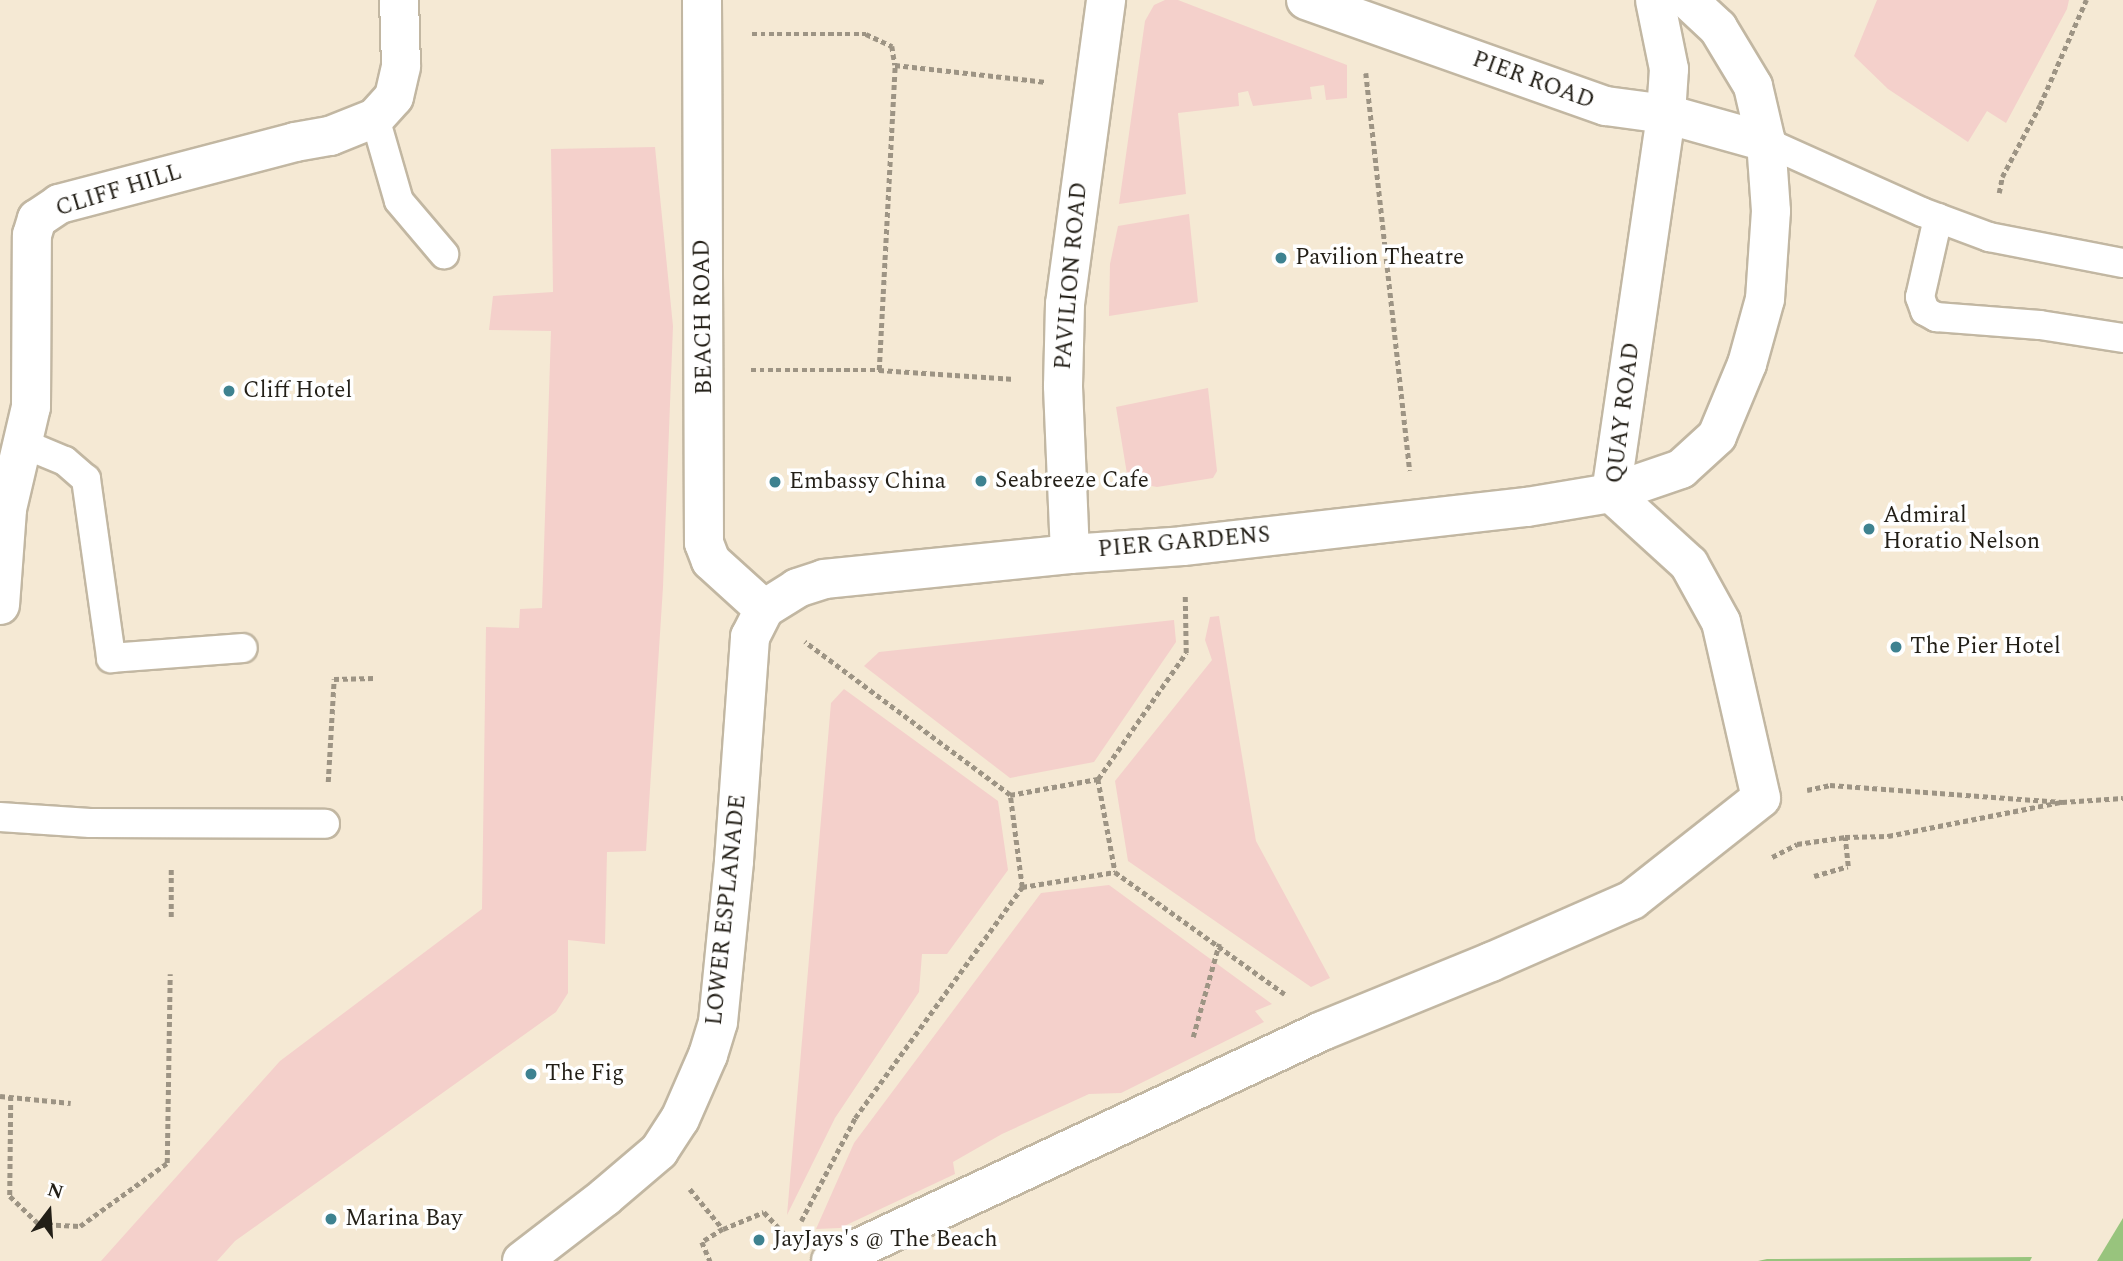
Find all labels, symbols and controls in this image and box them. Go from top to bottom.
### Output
street label: PIER ROAD [1468,46,1598,116]
street label: CLIFF HILL [53,159,185,223]
street label: PAVILION ROAD [1050,181,1094,371]
street label: BEACH ROAD [689,239,719,395]
place label: Pavilion Theatre [1295,244,1464,272]
marker: Pavilion Theatre [1273,250,1289,266]
street label: QUAY ROAD [1602,341,1646,485]
place label: Cliff Hotel [243,377,352,405]
marker: Cliff Hotel [221,383,237,399]
place label: Seabreeze Cafe [995,467,1149,495]
place label: Embassy China [789,468,946,496]
marker: Seabreeze Cafe [973,473,989,489]
marker: Embassy China [767,474,783,490]
place label: Admiral Horatio Nelson [1883,502,2040,556]
marker: Admiral Horatio Nelson [1861,521,1877,537]
street label: PIER GARDENS [1097,522,1271,564]
place label: The Pier Hotel [1910,633,2061,661]
marker: The Pier Hotel [1888,639,1904,655]
street label: LOWER ESPLANADE [701,793,753,1027]
place label: The Fig [545,1060,624,1088]
marker: The Fig [523,1066,539,1082]
text: N [44,1175,67,1208]
north arrow [14,1177,84,1247]
place label: Marina Bay [345,1205,462,1233]
marker: Marina Bay [323,1211,339,1227]
place label: JayJays's @ The Beach [773,1226,998,1254]
marker: JayJays's @ The Beach [751,1232,767,1248]

